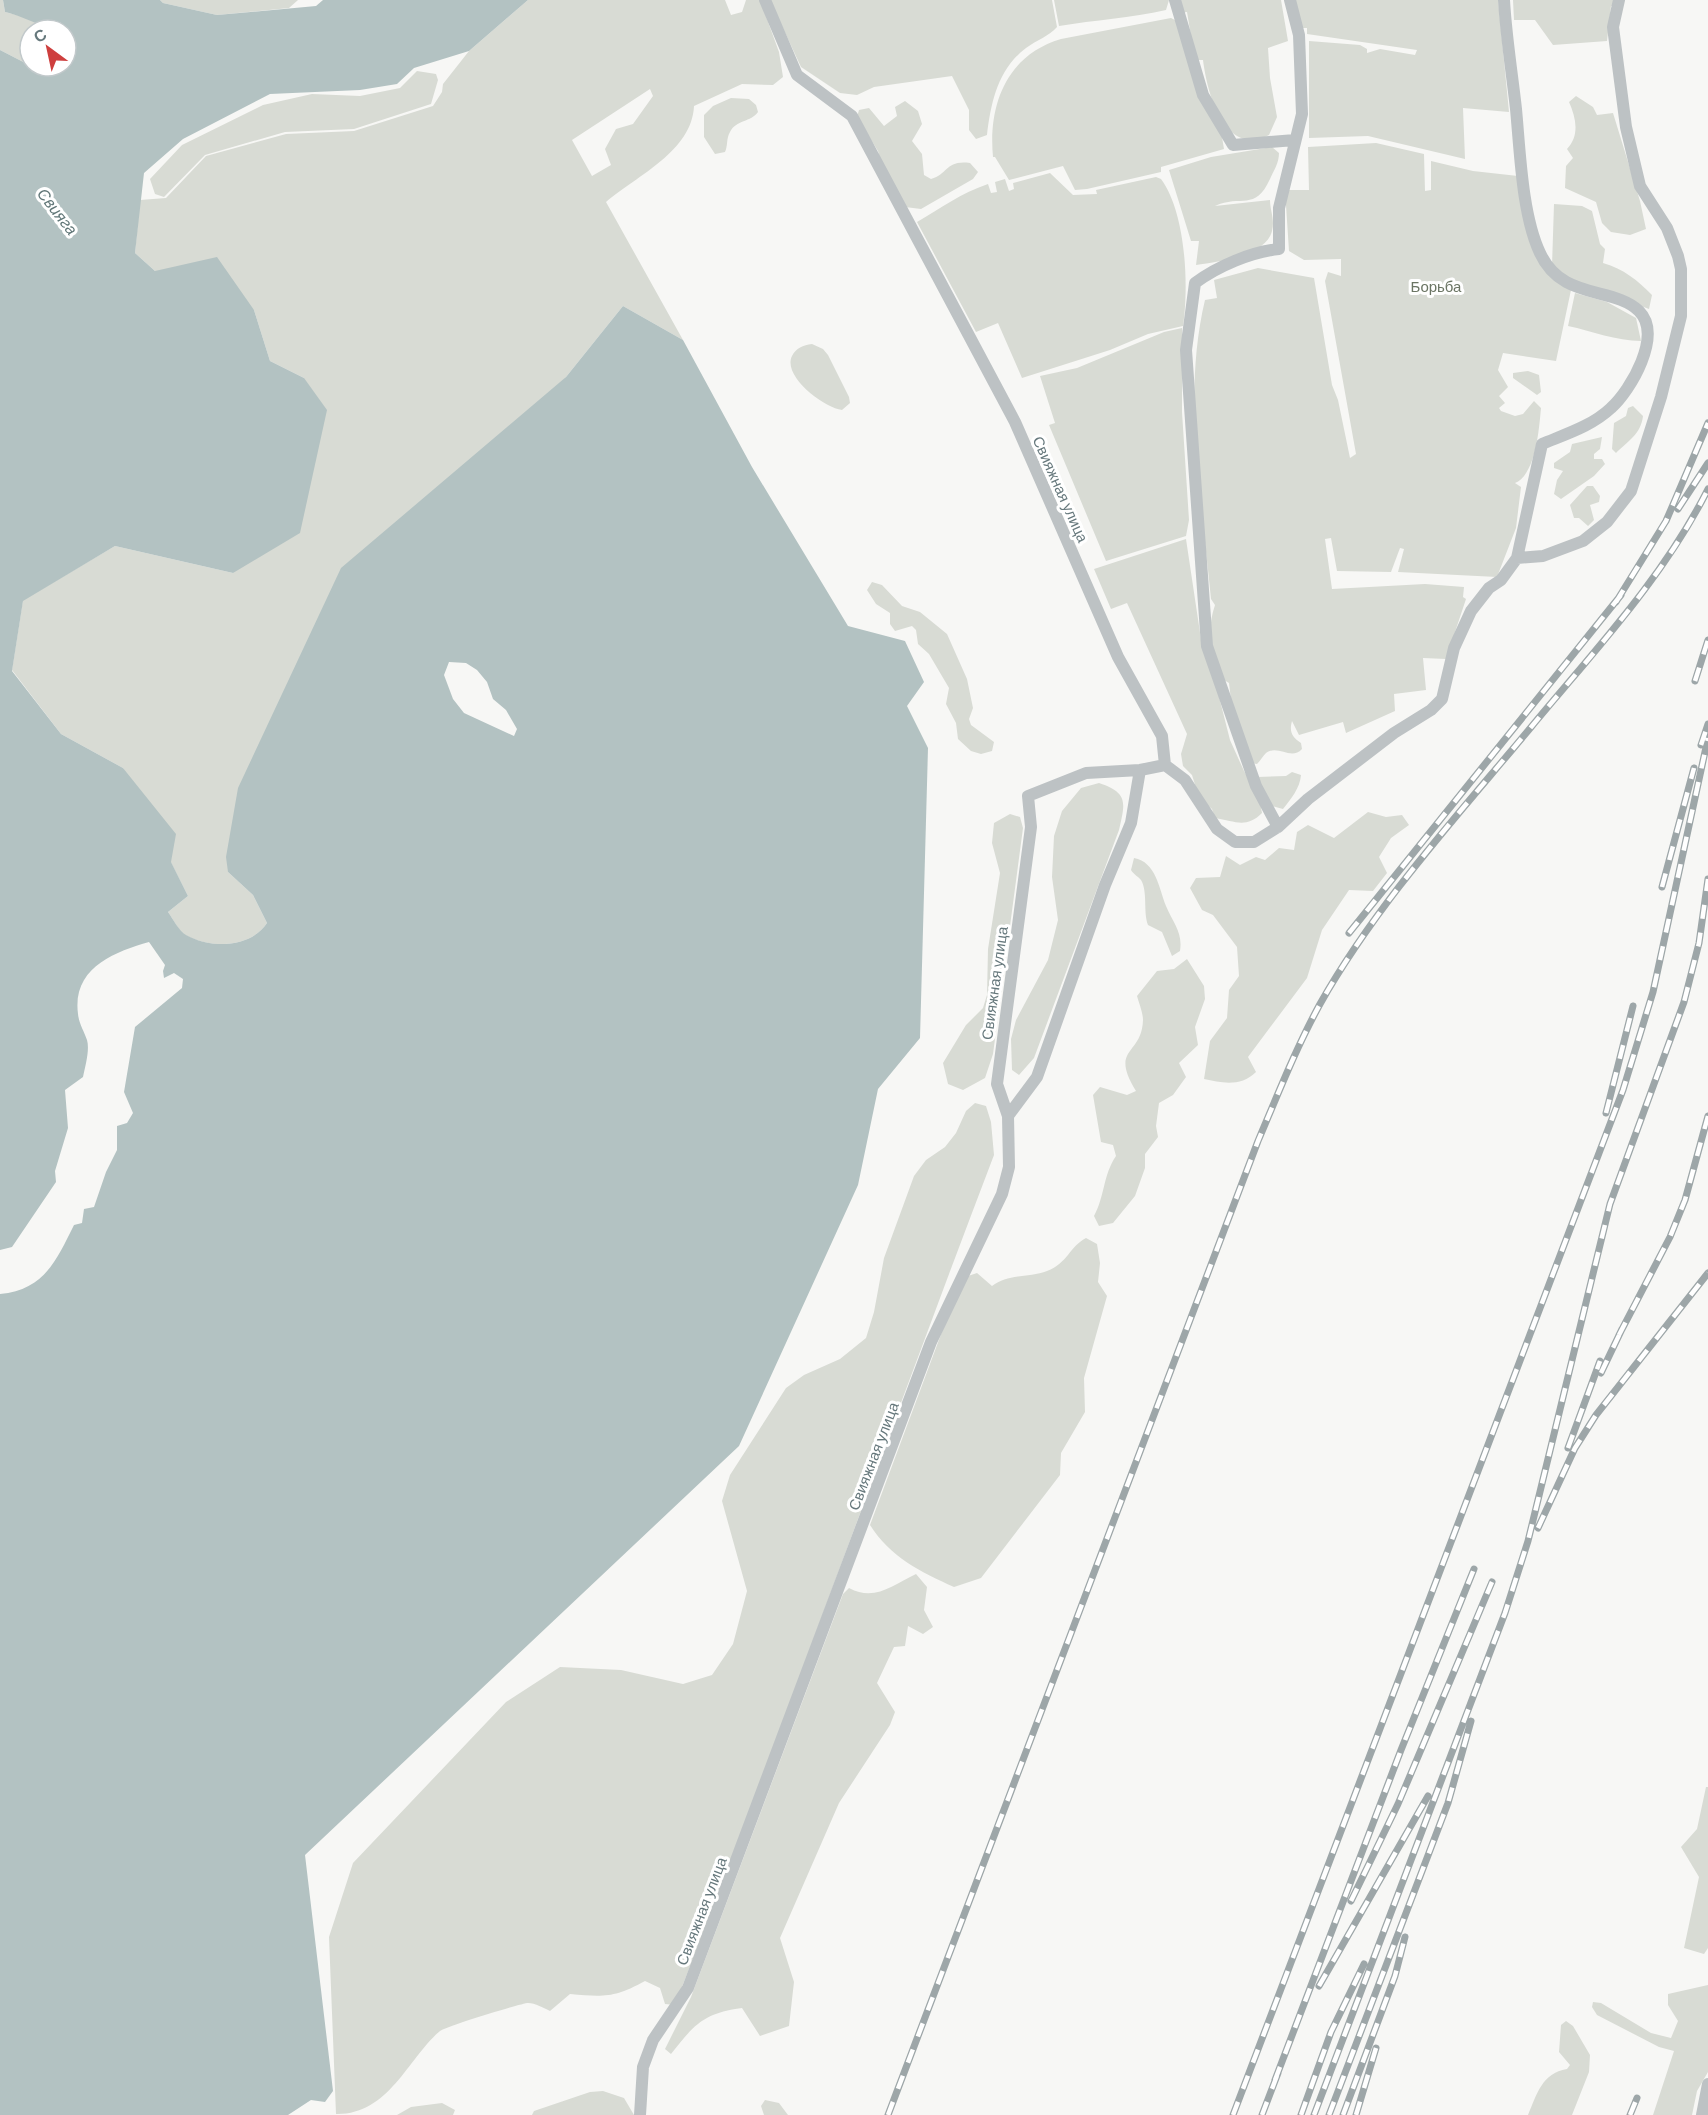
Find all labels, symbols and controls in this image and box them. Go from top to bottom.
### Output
north arrow [18,18,78,78]
text: С [30,24,50,46]
water label: Свияга [34,184,82,238]
park label: Борьба [1411,277,1462,295]
street label: Свияжная улица [1030,433,1093,545]
street label: Свияжная улица [977,924,1011,1041]
street label: Свияжная улица [844,1399,902,1513]
street label: Свияжная улица [672,1854,730,1968]

